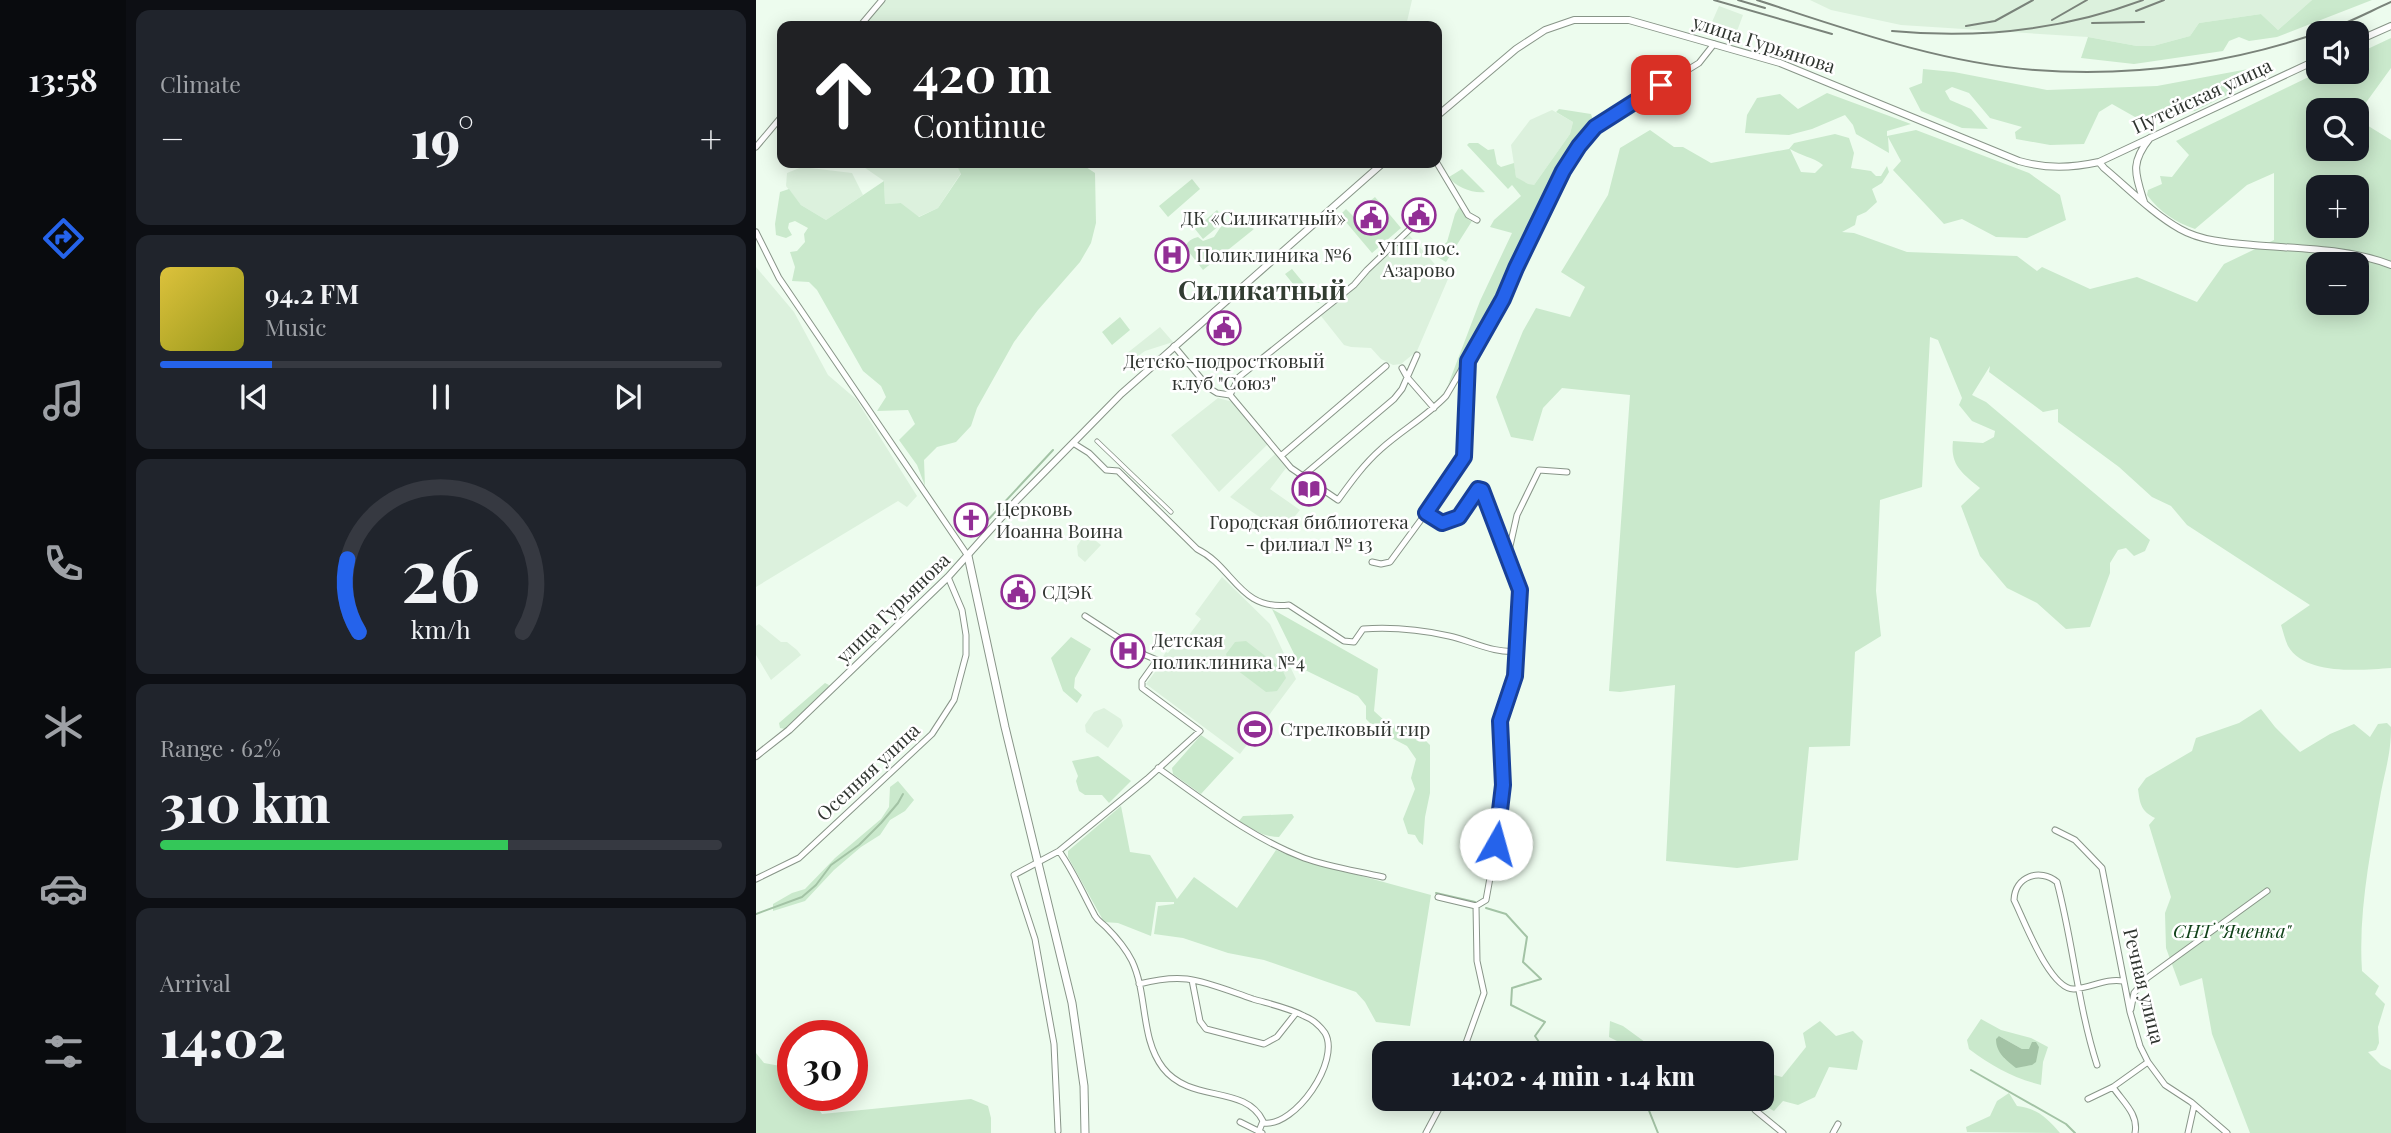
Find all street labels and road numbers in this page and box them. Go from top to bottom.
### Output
street label: улица Гурьянова [1689,7,1840,79]
street label: Путейская улица [2127,51,2276,139]
street label: улица Гурьянова [829,546,955,669]
street label: Осенняя улица [810,716,925,826]
street label: Речная улица [2118,925,2172,1047]

